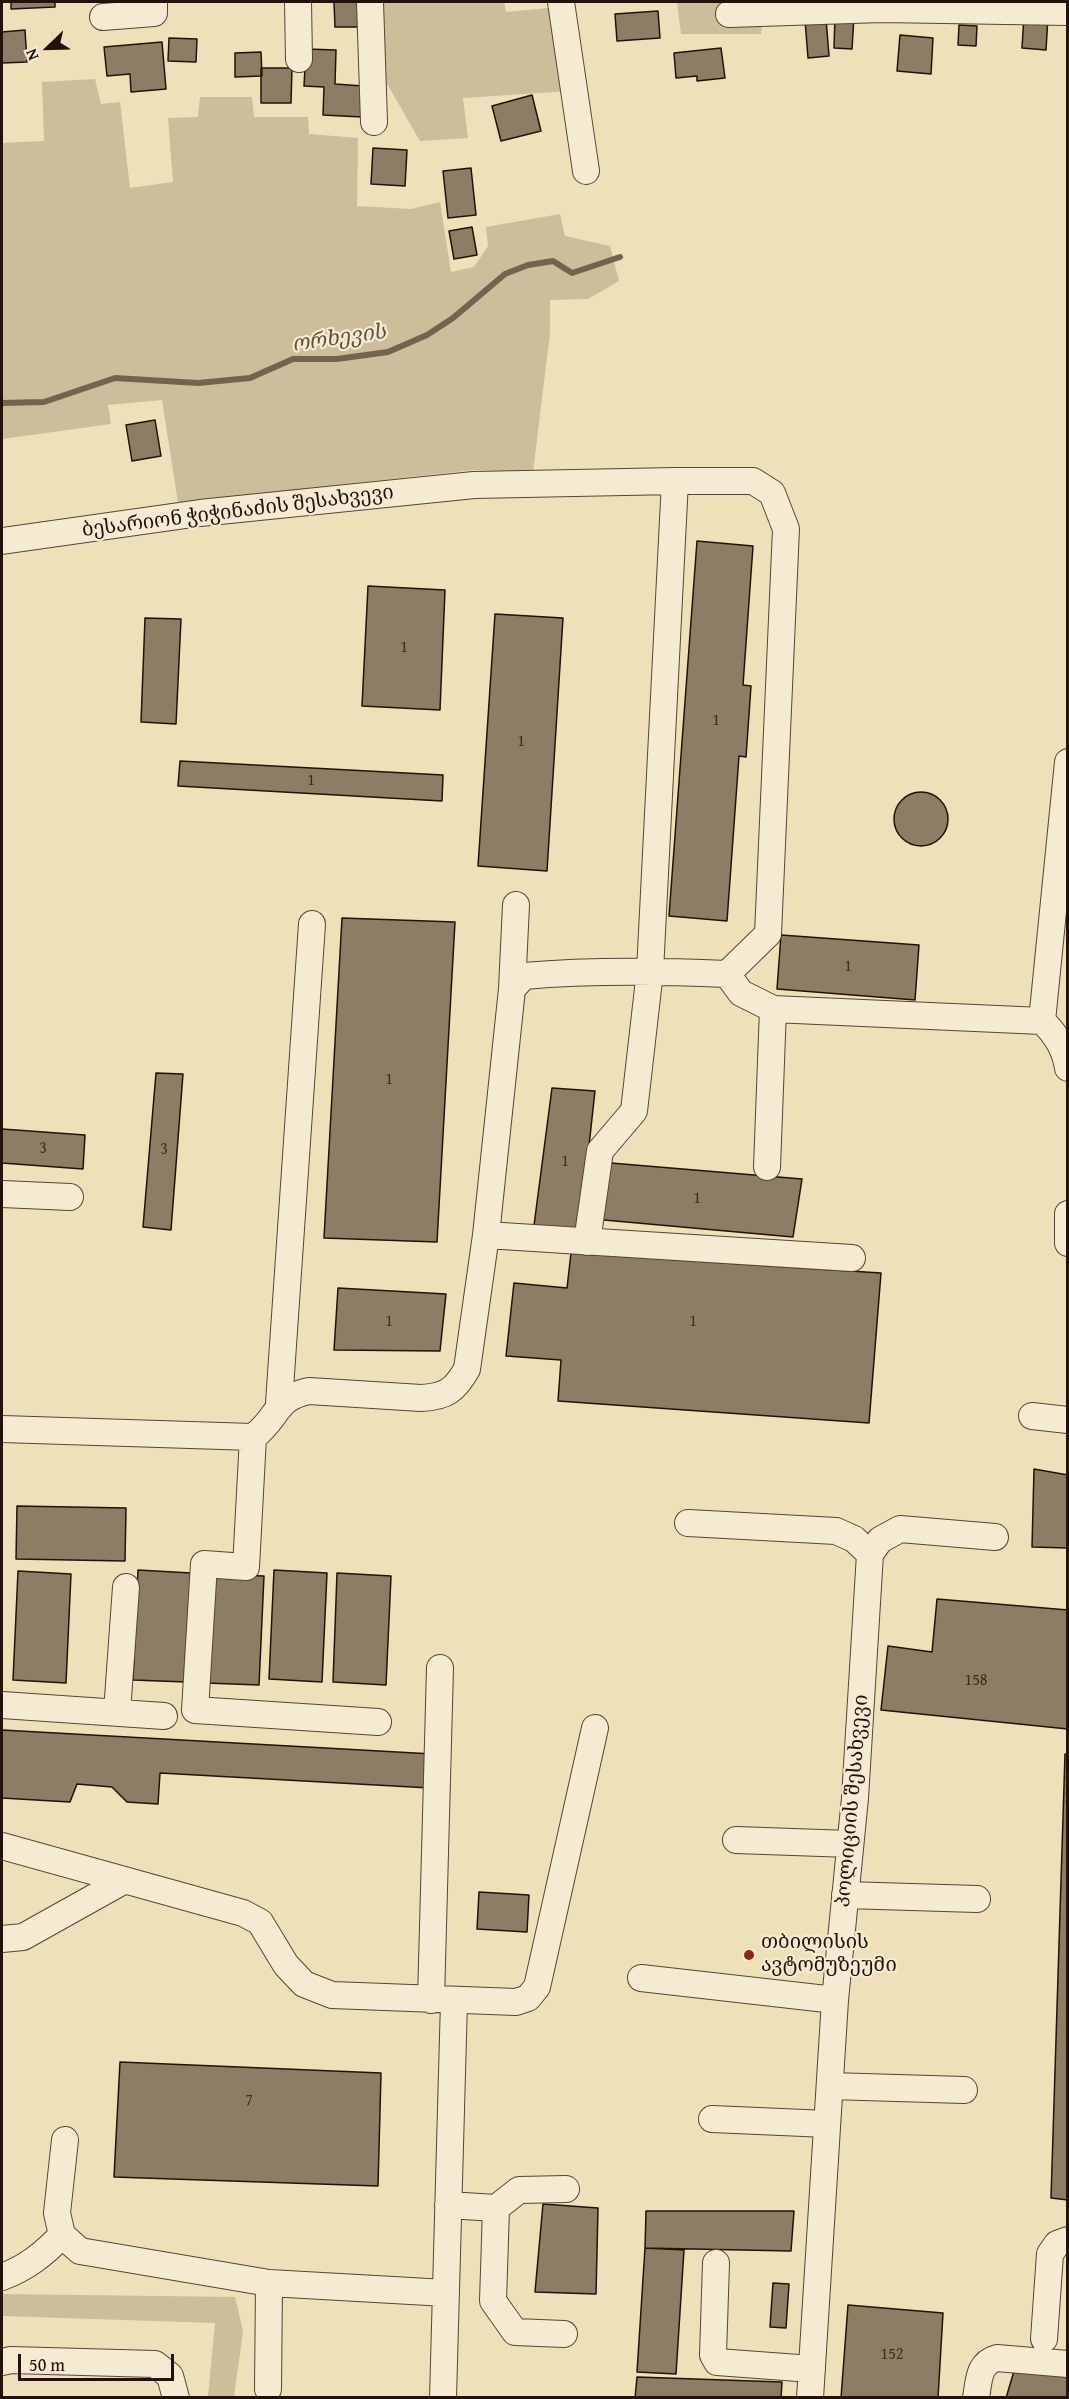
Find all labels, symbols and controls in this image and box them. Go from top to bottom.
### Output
north arrow [18,18,78,78]
text: N [18,45,45,65]
water label: ორხევის [290,320,388,358]
street label: ბესარიონ ჭიჭინაძის შესახვევი [81,481,395,543]
house number: 1 [400,638,408,658]
house number: 1 [712,711,720,731]
house number: 1 [517,732,525,752]
house number: 1 [307,771,315,791]
house number: 1 [844,957,852,977]
house number: 1 [385,1070,393,1090]
house number: 3 [39,1139,47,1159]
house number: 3 [160,1140,168,1160]
house number: 1 [561,1152,569,1172]
house number: 1 [693,1189,701,1209]
house number: 1 [385,1312,393,1332]
house number: 1 [689,1312,697,1332]
house number: 158 [964,1671,988,1691]
street label: პოლიციის შესახვევი [832,1694,874,1908]
place label: თბილისის ავტომუზეუმი [761,1931,897,1978]
marker: თბილისის ავტომუზეუმი [742,1948,756,1962]
house number: 7 [245,2091,253,2111]
scale bar [21,2342,177,2380]
house number: 152 [880,2345,904,2365]
text: 50 m [29,2351,65,2378]

